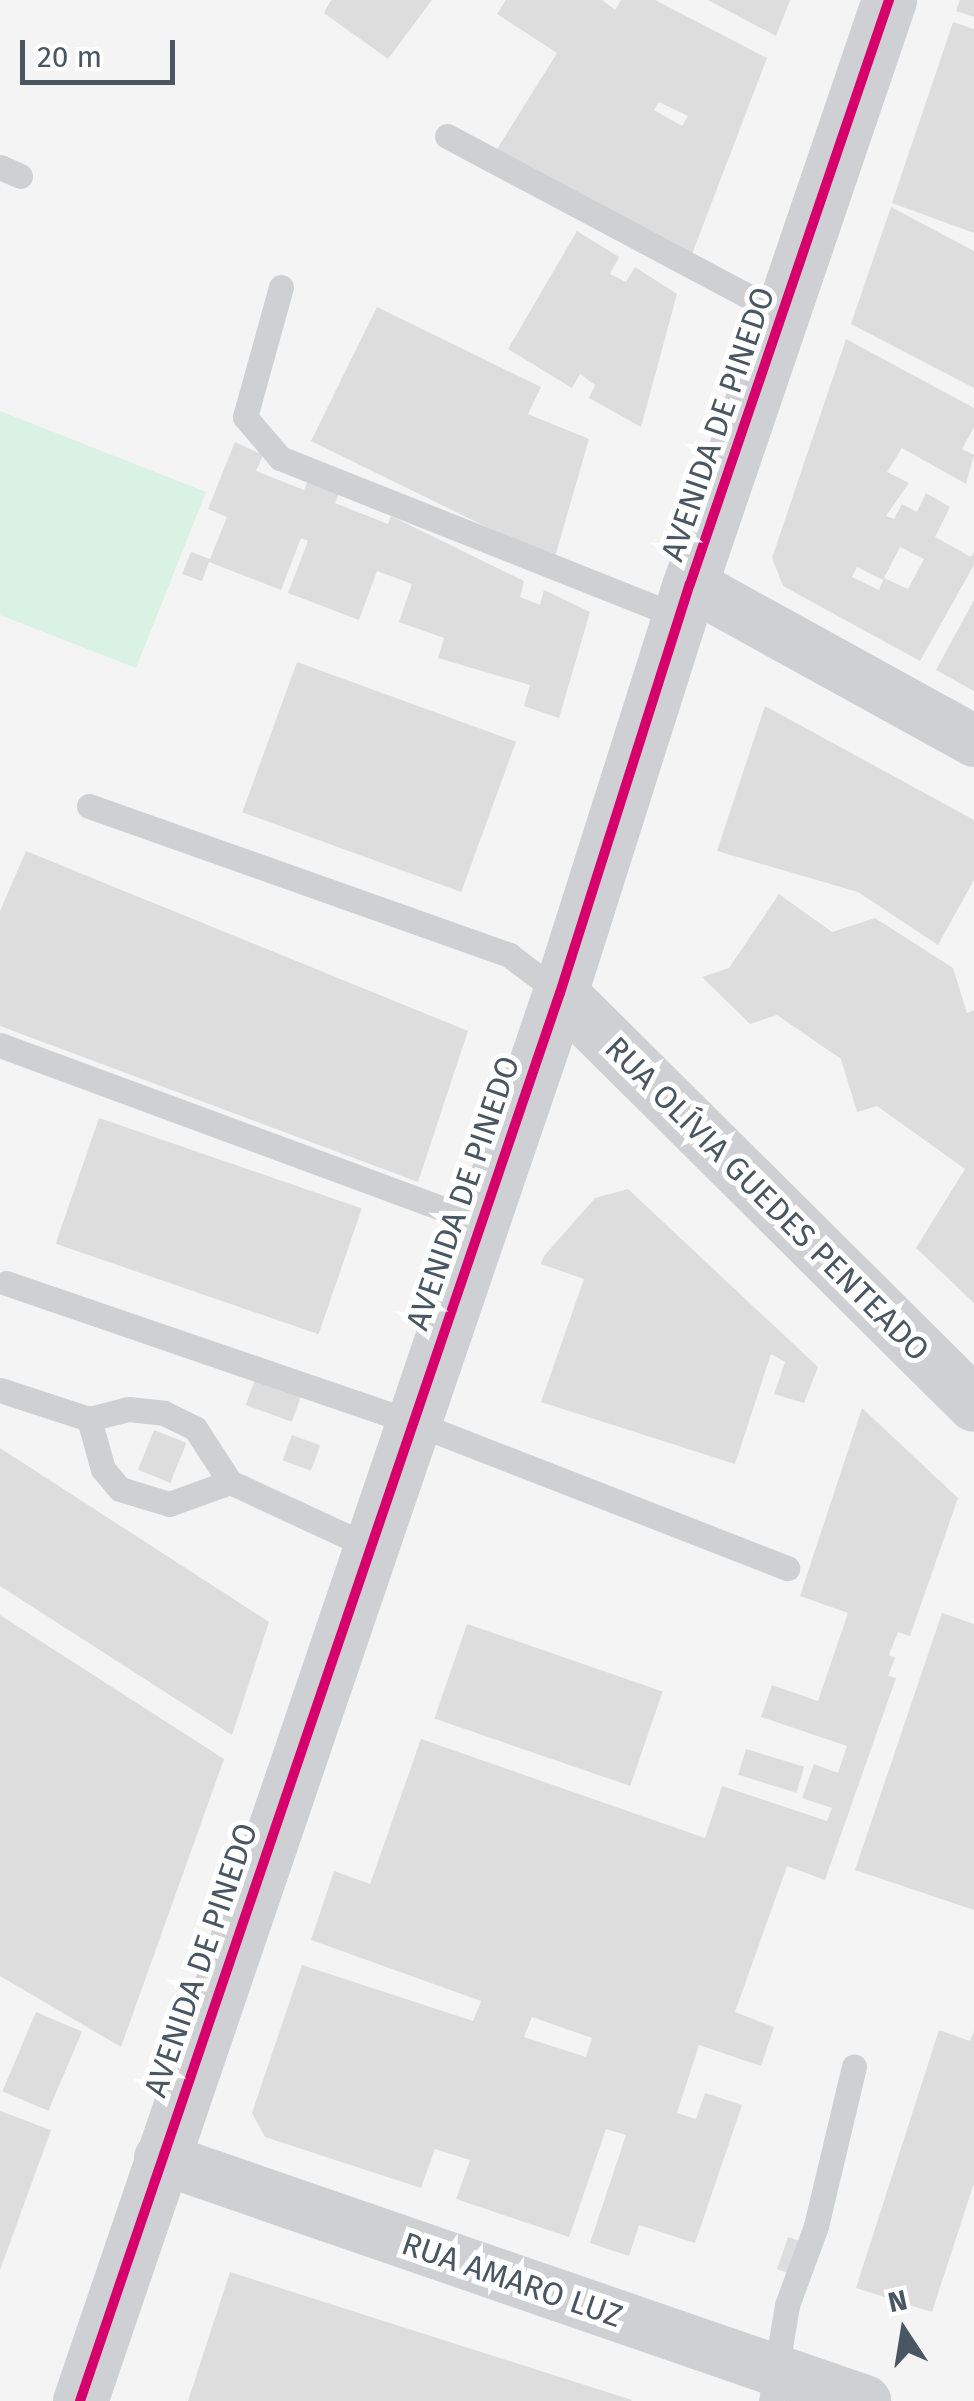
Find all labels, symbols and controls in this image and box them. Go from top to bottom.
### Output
scale bar [25,20,180,82]
text: 20 m [37,39,102,75]
street label: AVENIDA DE PINEDO [653,282,783,566]
street label: RUA OLÍVIA GUEDES PENTEADO [597,1029,937,1369]
street label: AVENIDA DE PINEDO [398,1051,528,1335]
street label: AVENIDA DE PINEDO [136,1818,266,2102]
street label: RUA AMARO LUZ [397,2224,627,2336]
north arrow [854,2281,954,2381]
text: N [885,2283,910,2319]

